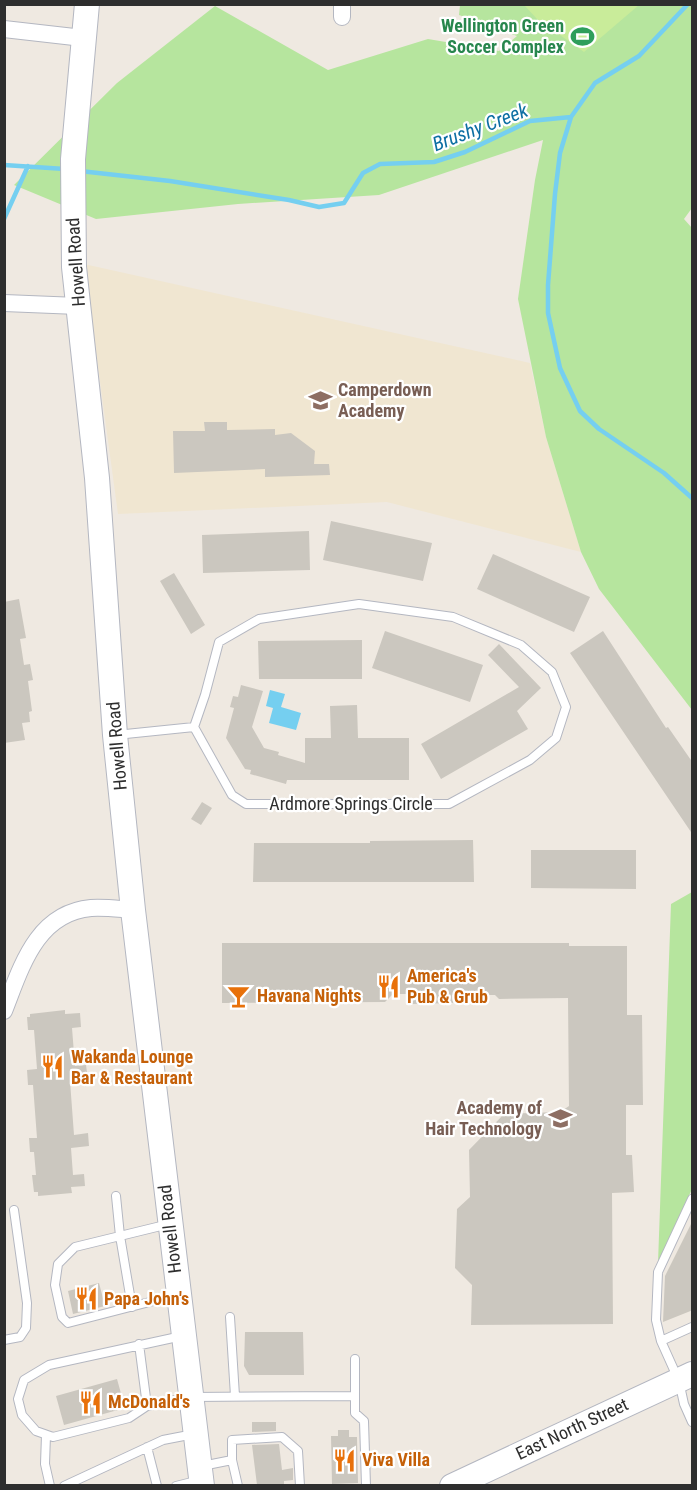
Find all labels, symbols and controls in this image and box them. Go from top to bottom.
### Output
place label: Wellington Green Soccer Complex [441,15,564,57]
sports icon: Wellington Green Soccer Complex [569,23,595,49]
water label: Brushy Creek [429,97,532,156]
street label: Howell Road [62,217,89,307]
place label: Camperdown Academy [338,379,432,421]
school or university icon: Camperdown Academy [307,387,333,413]
street label: Howell Road [102,701,131,791]
street label: Ardmore Springs Circle [269,793,433,814]
place label: America's Pub & Grub [407,965,488,1007]
restaurant icon: America's Pub & Grub [376,973,402,999]
bar icon: Havana Nights [226,983,252,1009]
place label: Havana Nights [257,985,361,1006]
place label: Wakanda Lounge Bar & Restaurant [71,1046,194,1088]
restaurant icon: Wakanda Lounge Bar & Restaurant [40,1054,66,1080]
place label: Academy of Hair Technology [425,1097,542,1139]
school or university icon: Academy of Hair Technology [547,1105,573,1131]
street label: Howell Road [154,1184,185,1274]
restaurant icon: Papa John's [73,1286,99,1312]
place label: Papa John's [104,1288,189,1309]
restaurant icon: McDonald's [77,1389,103,1415]
place label: McDonald's [108,1391,190,1412]
street label: East North Street [512,1393,631,1464]
restaurant icon: Viva Villa [331,1447,357,1473]
place label: Viva Villa [362,1449,430,1470]

